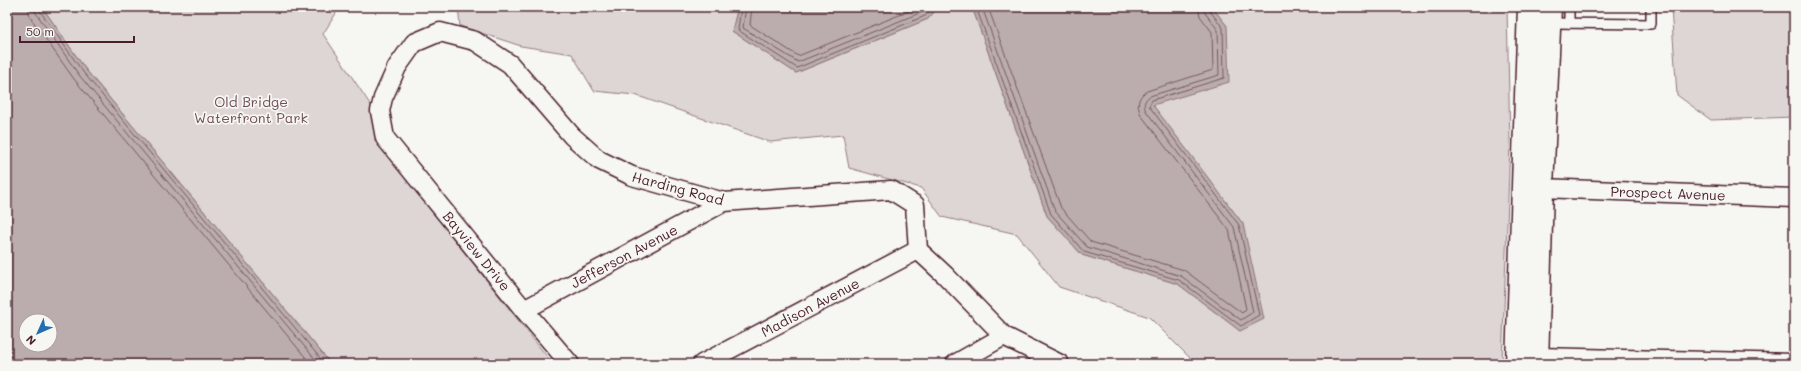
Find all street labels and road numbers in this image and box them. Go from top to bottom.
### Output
street label: Harding Road [630,167,726,209]
street label: Prospect Avenue [1610,181,1726,205]
street label: Bayview Drive [439,207,515,295]
street label: Jefferson Avenue [567,220,681,292]
street label: Madison Avenue [757,273,863,341]

